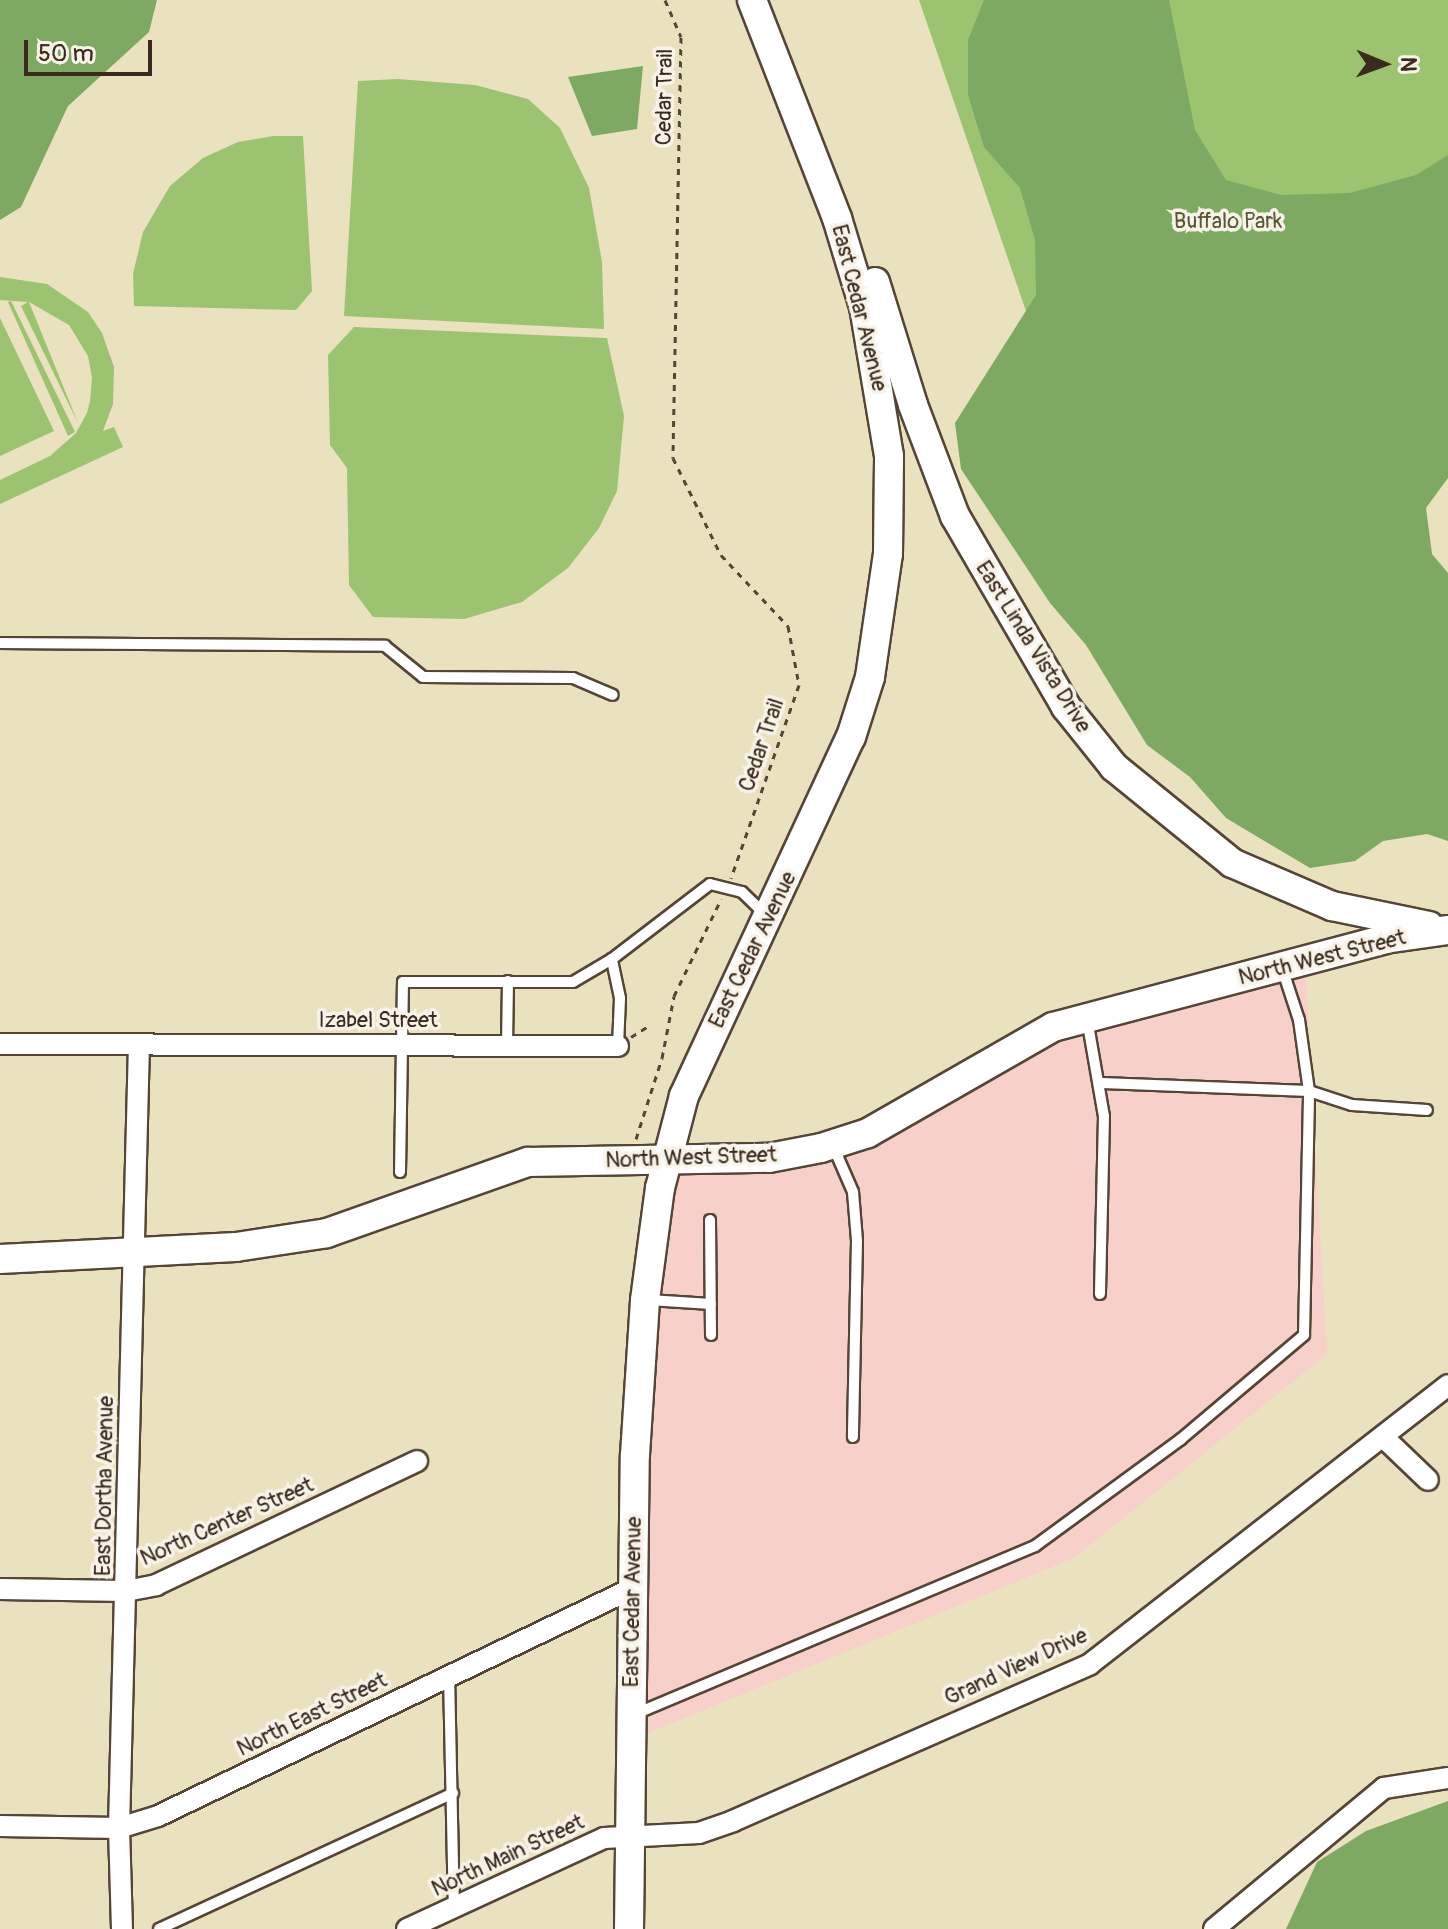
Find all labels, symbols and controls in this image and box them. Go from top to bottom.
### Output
scale bar [28,24,156,74]
north arrow [1344,24,1424,104]
text: 50 m [38,39,94,68]
street label: Cedar Trail [651,48,679,146]
text: N [1394,57,1422,72]
park label: Buffalo Park [1174,209,1282,235]
street label: East Cedar Avenue [826,222,892,394]
street label: East Linda Vista Drive [970,556,1096,738]
street label: Cedar Trail [734,695,790,795]
street label: East Cedar Avenue [704,867,802,1033]
street label: North West Street [1236,924,1408,992]
street label: Izabel Street [318,1008,438,1034]
street label: North West Street [605,1142,777,1174]
street label: East Dortha Avenue [90,1396,120,1576]
street label: North Center Street [136,1472,318,1572]
street label: East Cedar Avenue [618,1516,648,1688]
street label: Grand View Drive [940,1622,1092,1712]
street label: North East Street [233,1667,391,1763]
street label: North Main Street [428,1809,588,1903]

